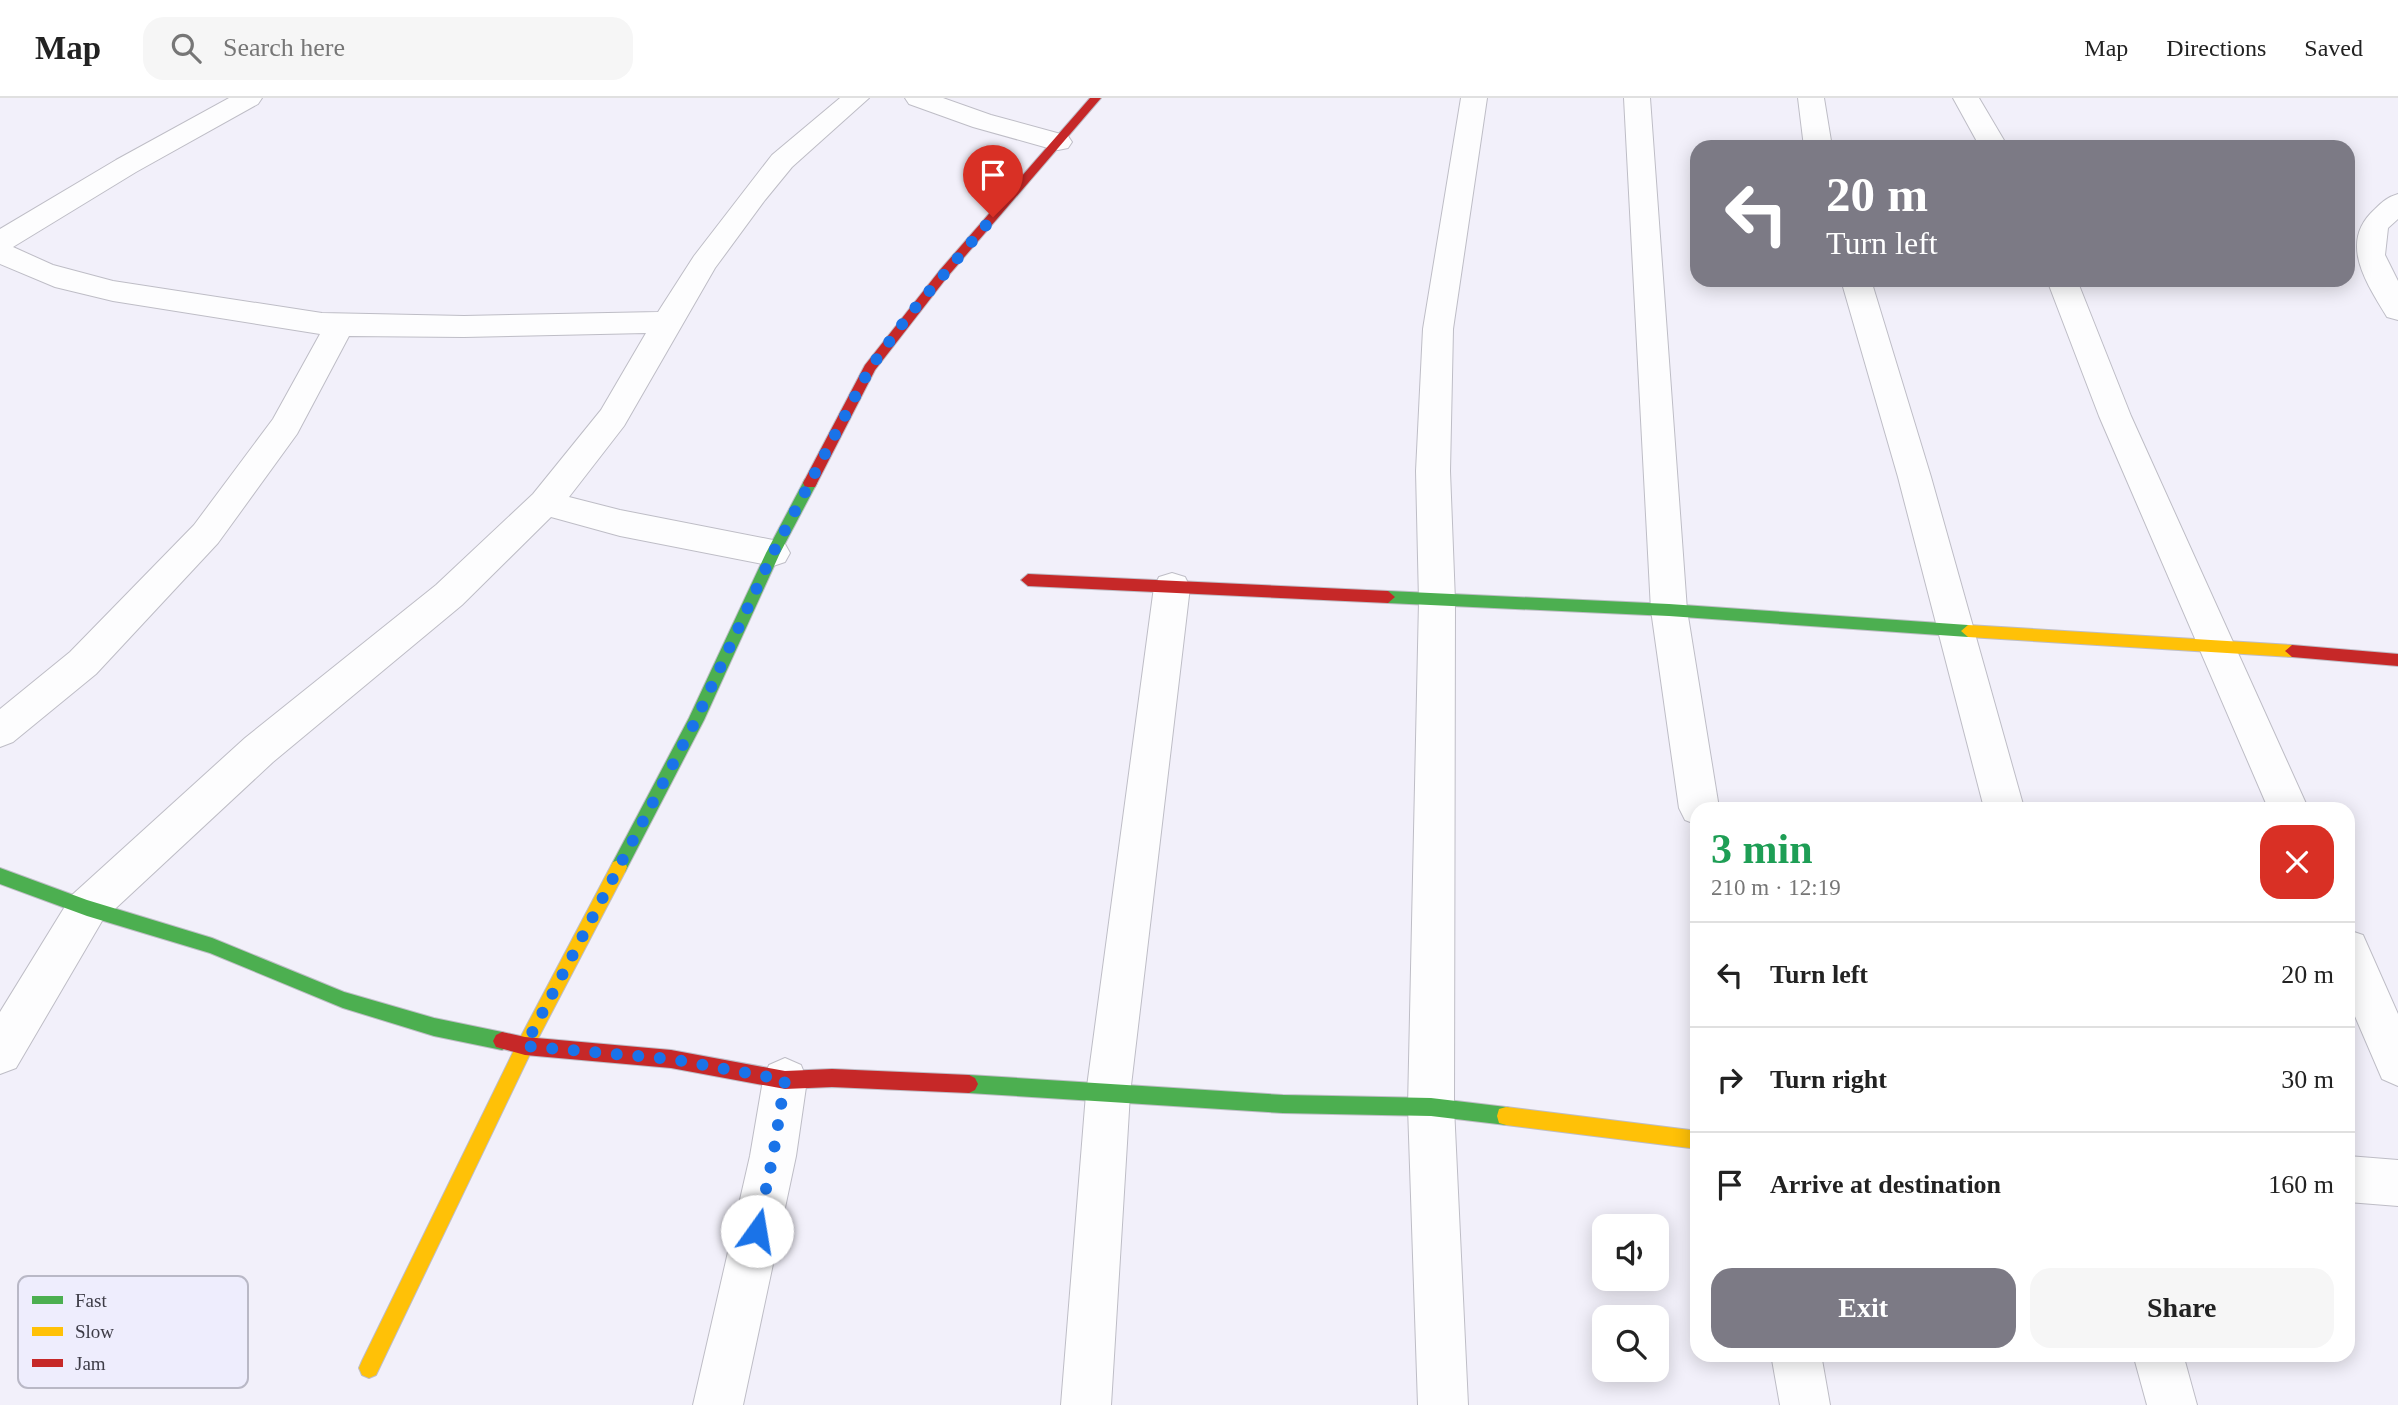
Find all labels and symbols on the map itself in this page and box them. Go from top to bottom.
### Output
pin [963,145,1023,217]
position arrow [720,1194,794,1268]
legend [18,1276,248,1388]
text: Fast [75,1290,107,1311]
text: Slow [75,1321,114,1342]
text: Jam [75,1353,106,1374]

